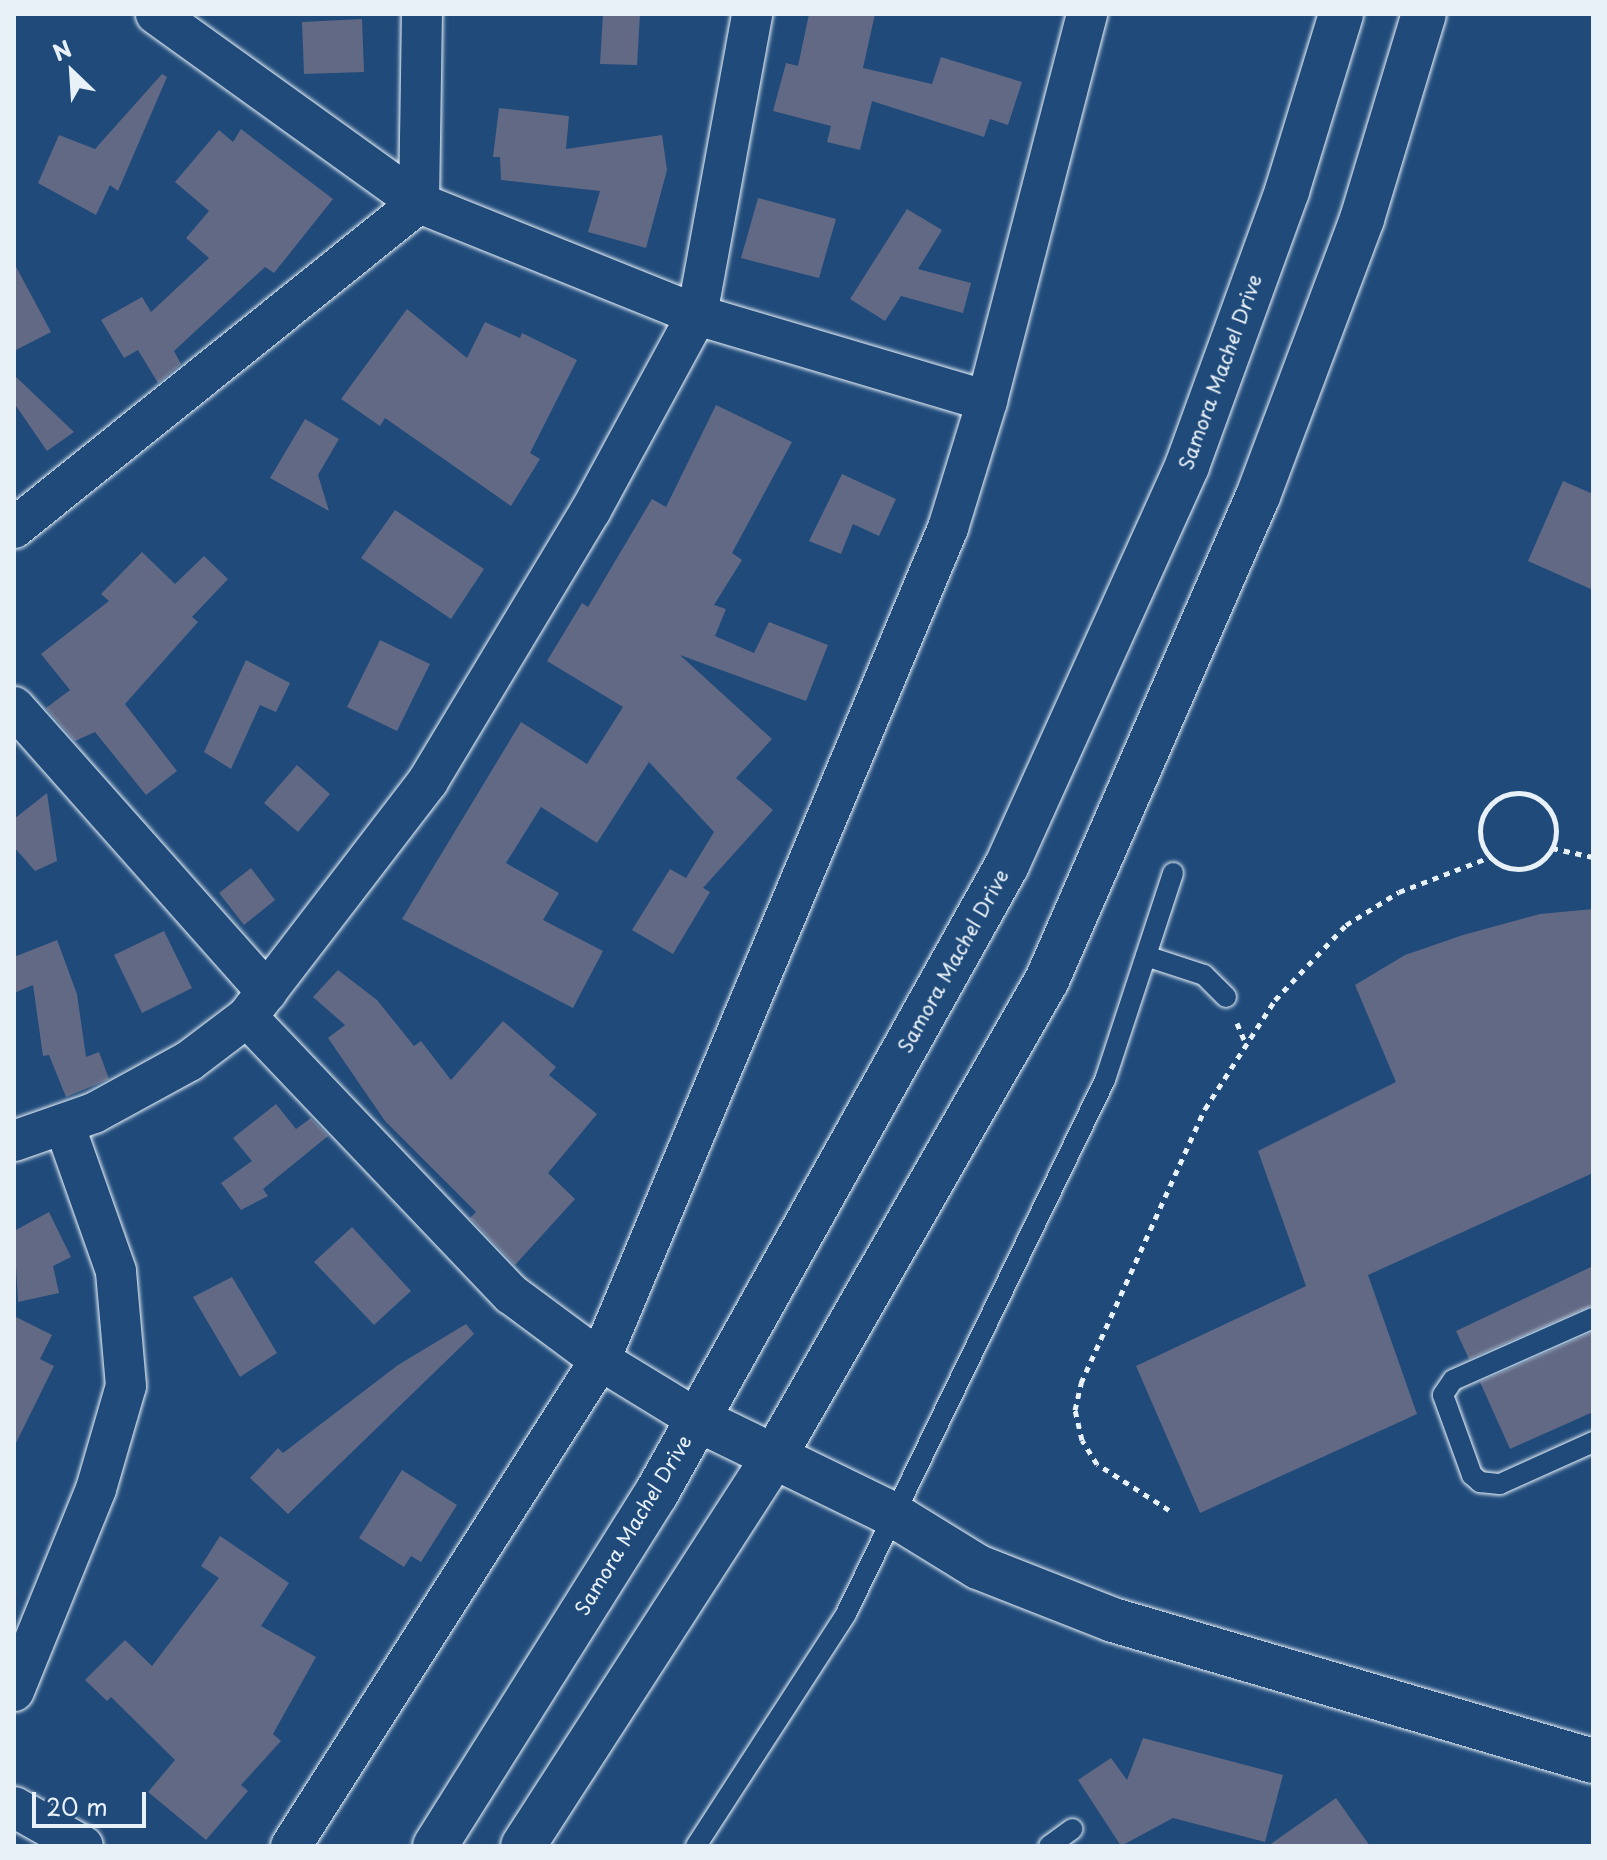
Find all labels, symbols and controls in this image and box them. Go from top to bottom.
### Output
text: N [47,31,77,68]
north arrow [32,32,112,112]
street label: Samora Machel Drive [1173,271,1267,473]
street label: Samora Machel Drive [892,865,1014,1057]
street label: Samora Machel Drive [570,1430,696,1620]
scale bar [36,1776,150,1826]
text: 20 m [46,1788,108,1824]

